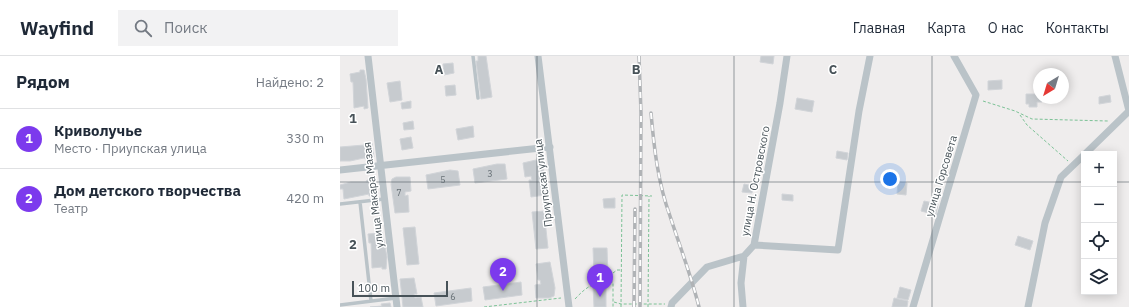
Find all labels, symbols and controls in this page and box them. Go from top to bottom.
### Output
search box [118,10,398,46]
text: Wayfind [20,16,94,40]
icon: search [132,17,154,39]
text: Поиск [164,18,207,37]
text: Главная [853,19,905,37]
text: Карта [927,19,966,37]
text: О нас [988,19,1024,37]
text: Контакты [1046,19,1109,37]
text: A [435,61,444,78]
text: B [632,61,641,78]
text: C [829,61,838,78]
north arrow [1033,68,1069,104]
text: Рядом [16,71,70,93]
text: Найдено: 2 [256,74,324,91]
text: 1 [349,110,357,127]
text: Криволучье [54,121,142,140]
street label: улица Н. Островского [737,125,773,237]
text: 1 [25,130,33,147]
text: 330 m [286,130,324,147]
street label: улица Горсовета [922,133,960,218]
street label: Приупская улица [531,138,555,228]
text: Место · Приупская улица [54,140,207,157]
street label: улица Макара Мазая [360,141,386,249]
map controls [1081,151,1117,295]
button: + [1081,151,1117,187]
house number: 3 [487,168,493,179]
your location [880,169,900,189]
house number: 5 [440,174,446,185]
text: Дом детского творчества [54,181,241,200]
house number: 7 [396,187,402,198]
button: − [1081,187,1117,223]
text: 2 [25,190,33,207]
text: 420 m [286,190,324,207]
text: Театр [54,200,88,217]
button: locate [1081,223,1117,259]
text: 2 [349,236,357,253]
pin: 2 [490,258,516,291]
button: layers [1081,259,1117,295]
pin: 1 [587,264,613,297]
scale bar [352,279,448,298]
text: 100 m [358,281,390,295]
house number: 6 [450,291,456,302]

